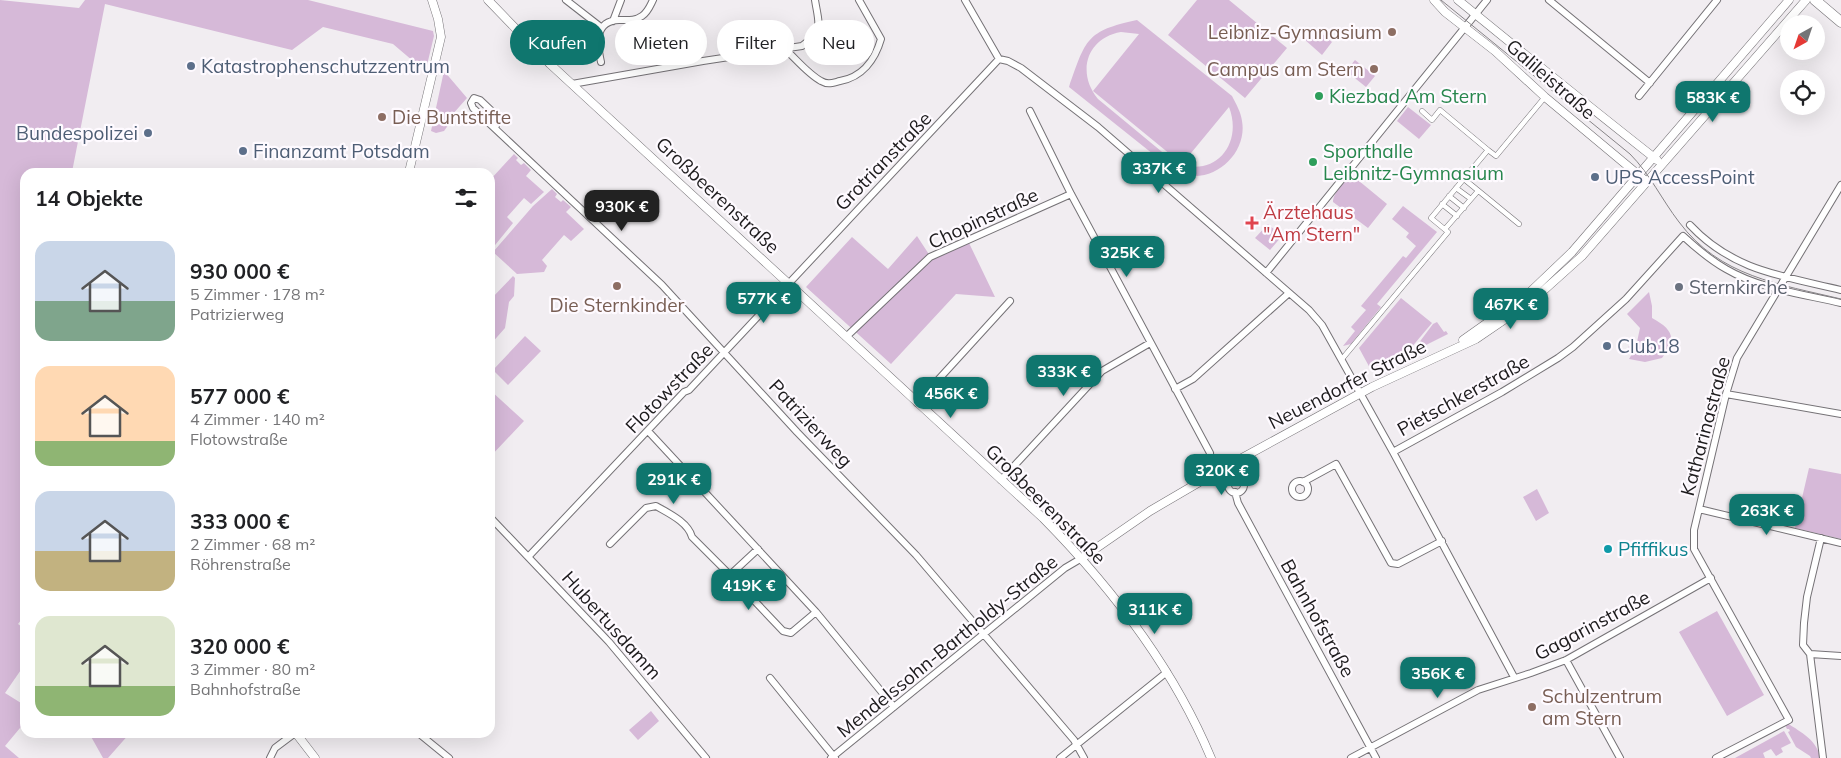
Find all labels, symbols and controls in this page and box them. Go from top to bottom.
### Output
north arrow [1780,15,1825,60]
map controls [1780,15,1825,115]
chip: Kaufen [510,20,605,65]
chip: Mieten [615,20,707,65]
chip: Filter [717,20,794,65]
chip: Neu [804,20,874,65]
place label: Leibniz-Gymnasium [1208,20,1382,44]
marker: Leibniz-Gymnasium [1386,26,1398,38]
street label: Galileistraße [1502,34,1600,124]
place label: Katastrophenschutzzentrum [201,54,450,78]
place label: Campus am Stern [1207,57,1364,81]
marker: Katastrophenschutzzentrum [185,60,197,72]
marker: Campus am Stern [1368,63,1380,75]
button: locate [1780,70,1825,115]
pin: 583K € [1672,80,1754,123]
place label: Kiezbad Am Stern [1329,84,1487,108]
text: 583K € [1686,87,1740,107]
marker: Kiezbad Am Stern [1313,90,1325,102]
place label: Die Buntstifte [392,105,511,129]
street label: Grotrianstraße [830,106,936,216]
marker: Die Buntstifte [376,111,388,123]
place label: Bundespolizei [16,121,138,145]
marker: Bundespolizei [142,127,154,139]
street label: Großbeerenstraße [651,132,785,258]
place label: Finanzamt Potsdam [253,139,430,163]
place label: Sporthalle Leibnitz-Gymnasium [1323,139,1504,185]
marker: Finanzamt Potsdam [237,145,249,157]
pin: 337K € [1118,152,1200,194]
marker: Sporthalle Leibnitz-Gymnasium [1307,156,1319,168]
text: 337K € [1132,158,1186,178]
place label: UPS AccessPoint [1605,165,1755,189]
marker: UPS AccessPoint [1589,171,1601,183]
street label: Chopinstraße [924,182,1042,254]
icon: filters [452,184,480,212]
text: 14 Objekte [35,185,143,211]
pin: 930K € [581,190,663,232]
text: 930K € [595,196,649,216]
place label: Ärztehaus "Am Stern" [1263,200,1360,246]
marker: Ärztehaus "Am Stern" [1245,216,1259,230]
pin: 325K € [1086,236,1168,278]
text: 325K € [1100,242,1154,262]
text: 930 000 € [190,258,290,284]
icon: home [75,261,135,321]
place label: Sternkirche [1689,275,1788,299]
marker: Die Sternkinder [611,280,623,292]
marker: Sternkirche [1673,281,1685,293]
pin: 577K € [723,282,805,324]
text: 5 Zimmer · 178 m² [190,284,325,304]
text: 577K € [737,288,791,308]
pin: 467K € [1470,288,1552,330]
place label: Die Sternkinder [550,293,685,317]
text: 467K € [1484,294,1538,314]
text: Patrizierweg [190,304,284,324]
street label: Neuendorfer Straße [1264,334,1430,434]
place label: Club18 [1617,334,1680,358]
street label: Flotowstraße [620,338,718,438]
marker: Club18 [1601,340,1613,352]
street label: Pietschkerstraße [1393,349,1533,441]
pin: 333K € [1023,354,1105,397]
street label: Katharinastraße [1675,354,1735,498]
text: 333K € [1037,361,1091,381]
street label: Patrizierweg [764,374,858,472]
pin: 456K € [910,376,992,419]
text: 577 000 € [190,383,290,409]
text: 456K € [924,383,978,403]
icon: home [75,386,135,446]
text: 4 Zimmer · 140 m² [190,409,325,429]
text: Flotowstraße [190,429,288,449]
street label: Großbeerenstraße [981,439,1111,569]
pin: 320K € [1181,454,1263,496]
text: 320K € [1195,460,1249,480]
pin: 291K € [633,462,715,505]
text: 291K € [647,469,701,489]
pin: 263K € [1726,494,1808,536]
text: 263K € [1740,500,1794,520]
text: 333 000 € [190,508,290,534]
icon: home [75,511,135,571]
text: 2 Zimmer · 68 m² [190,534,315,554]
place label: Pfiffikus [1618,537,1688,561]
marker: Pfiffikus [1602,543,1614,555]
street label: Mendelssohn-Bartholdy-Straße [832,550,1062,742]
text: Röhrenstraße [190,554,291,574]
street label: Bahnhofstraße [1276,555,1360,681]
street label: Hubertusdamm [557,566,667,684]
pin: 419K € [708,568,790,611]
text: 419K € [722,575,776,595]
street label: Gagarinstraße [1530,585,1654,665]
pin: 311K € [1114,592,1196,635]
text: 311K € [1128,599,1182,619]
text: 320 000 € [190,633,290,659]
icon: home [75,636,135,696]
pin: 356K € [1397,656,1479,699]
text: 3 Zimmer · 80 m² [190,659,315,679]
text: 356K € [1411,663,1465,683]
text: Bahnhofstraße [190,679,301,699]
place label: Schulzentrum am Stern [1542,684,1662,730]
marker: Schulzentrum am Stern [1526,701,1538,713]

